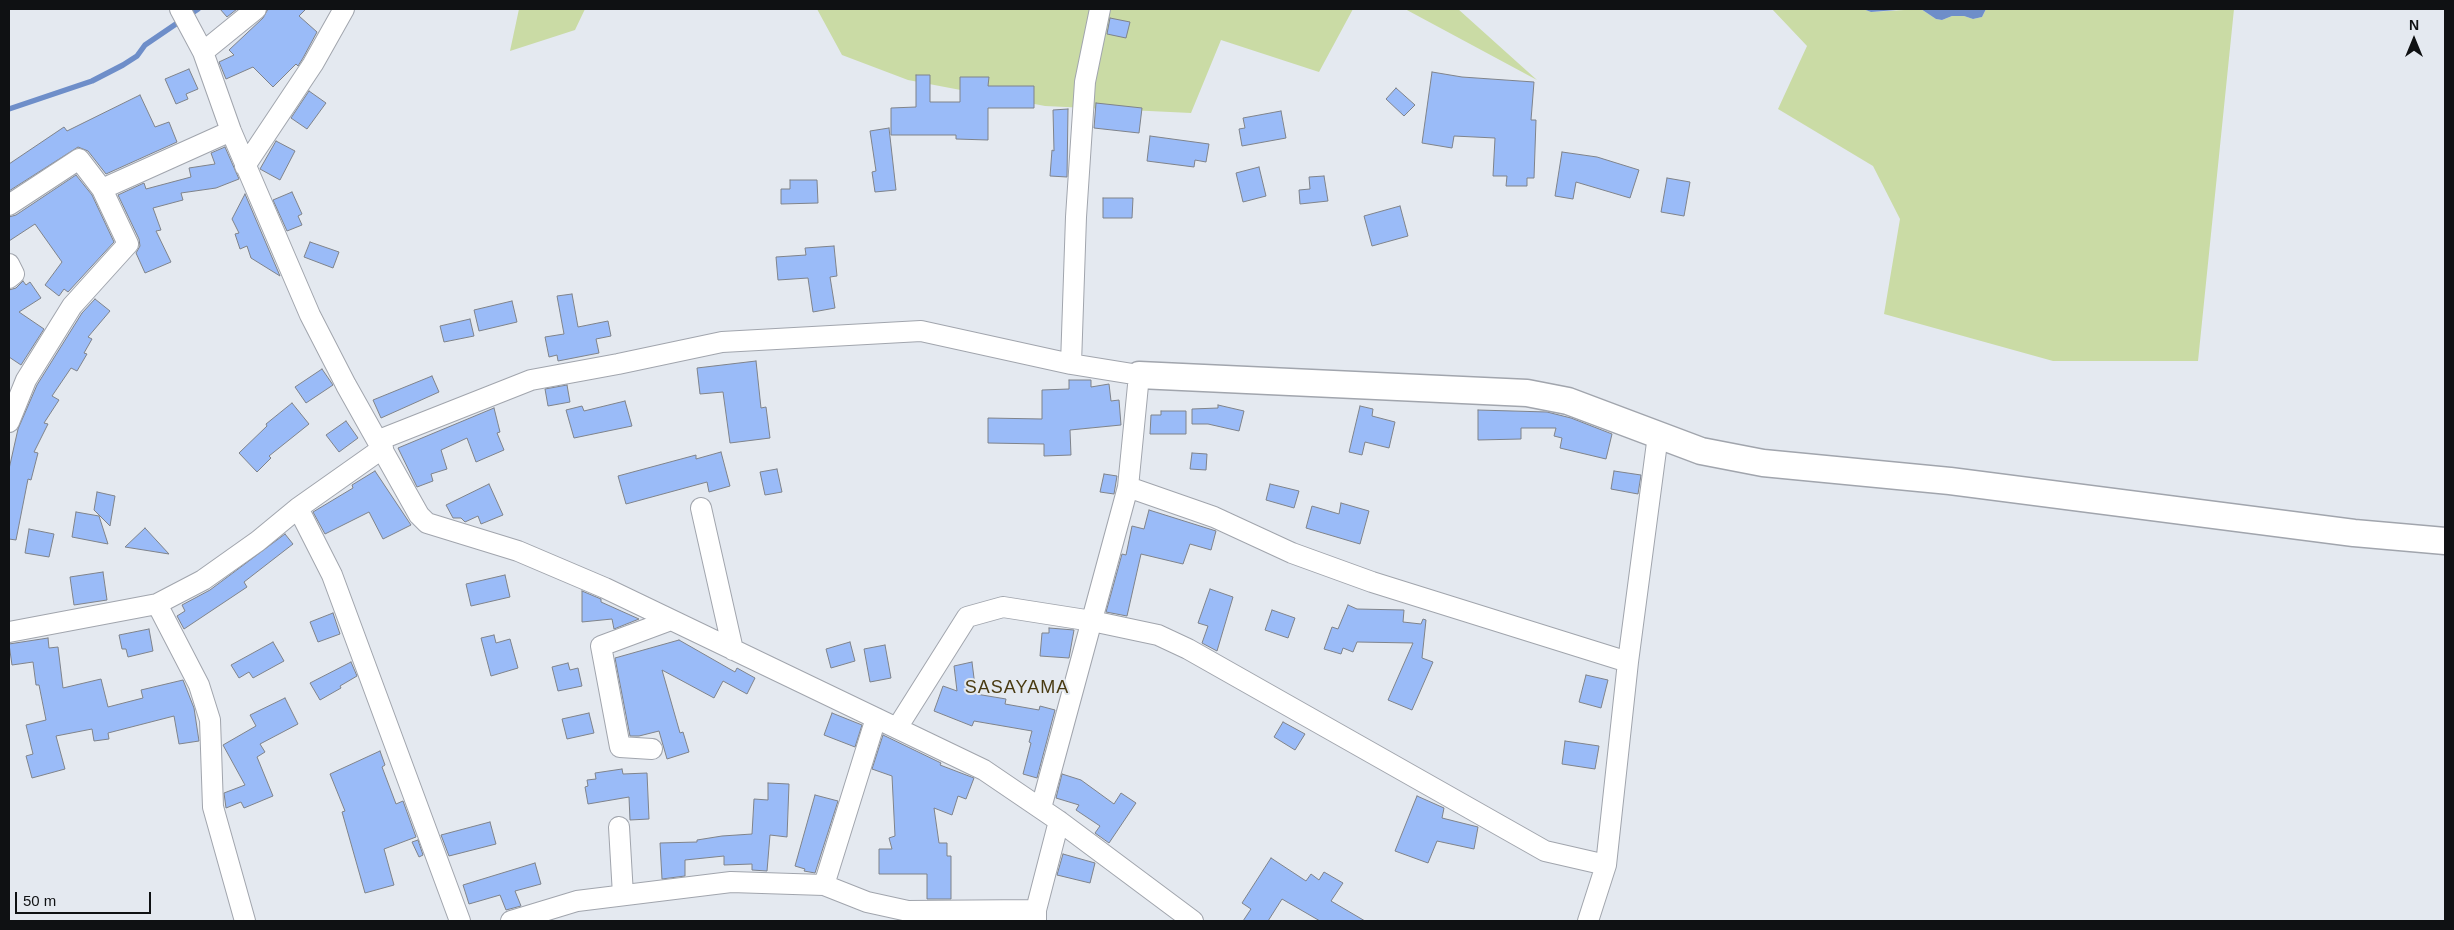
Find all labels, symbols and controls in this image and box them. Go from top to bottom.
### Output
north arrow [2389,15,2439,65]
text: N [2409,17,2419,33]
district label: SASAYAMA [964,677,1070,699]
scale bar [18,882,154,914]
text: 50 m [23,892,56,909]

